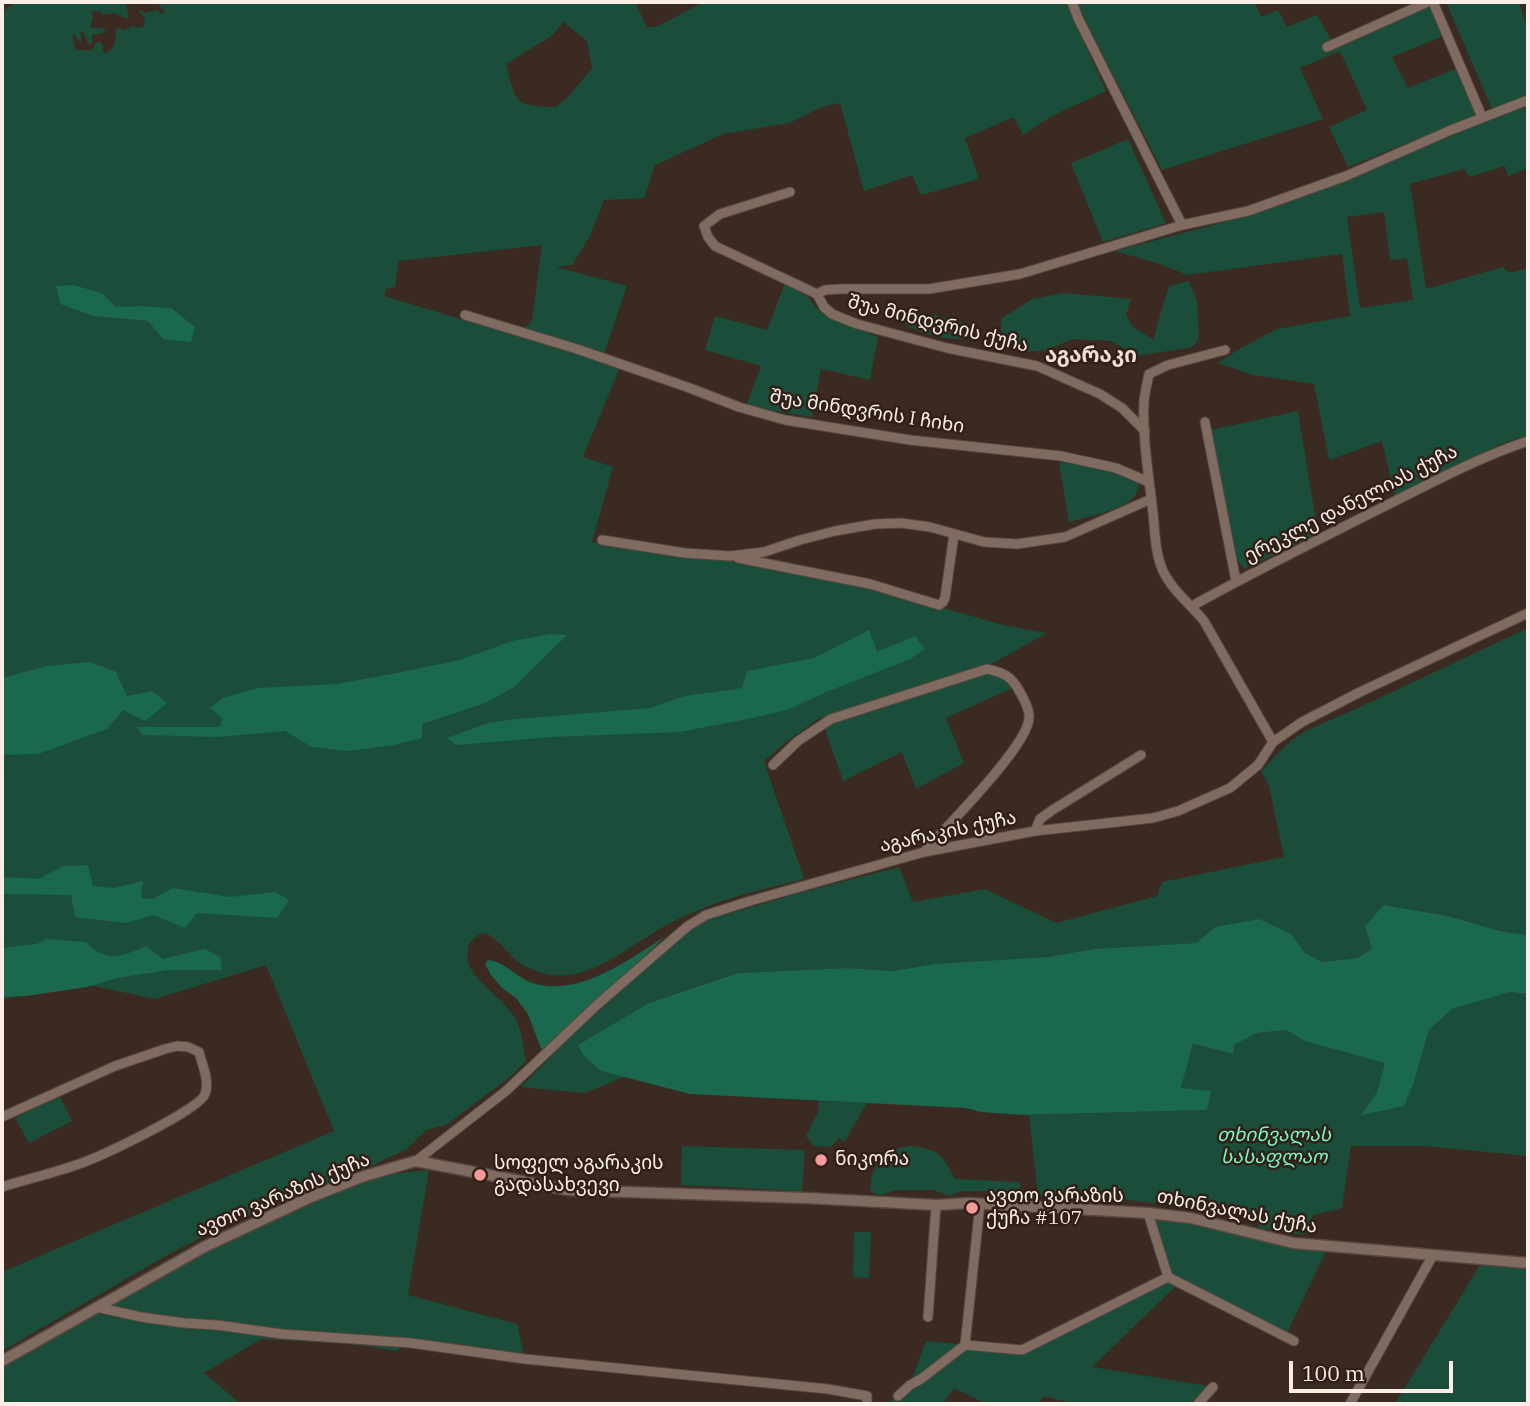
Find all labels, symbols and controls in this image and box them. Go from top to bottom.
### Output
street label: შუა მინდვრის ქუჩა [845,291,1031,357]
district label: აგარაკი [1045,343,1137,369]
street label: შუა მინდვრის I ჩიხი [768,385,966,439]
street label: ერეკლე დანელიას ქუჩა [1241,440,1461,568]
street label: აგარაკის ქუჩა [878,806,1018,858]
park label: თხინვალას სასაფლაო [1217,1125,1331,1169]
street label: ავთო ვარაზის ქუჩა [193,1148,373,1242]
place label: ნიკორა [835,1149,909,1171]
marker: ნიკორა [813,1152,829,1168]
place label: სოფელ აგარაკის გადასახვევი [494,1153,664,1197]
marker: სოფელ აგარაკის გადასახვევი [472,1167,488,1183]
street label: თხინვალას ქუჩა [1155,1185,1319,1239]
place label: ავთო ვარაზის ქუჩა #107 [986,1186,1124,1230]
marker: ავთო ვარაზის ქუჩა #107 [964,1200,980,1216]
scale bar [1292,1346,1456,1390]
text: 100 m [1302,1359,1365,1387]

